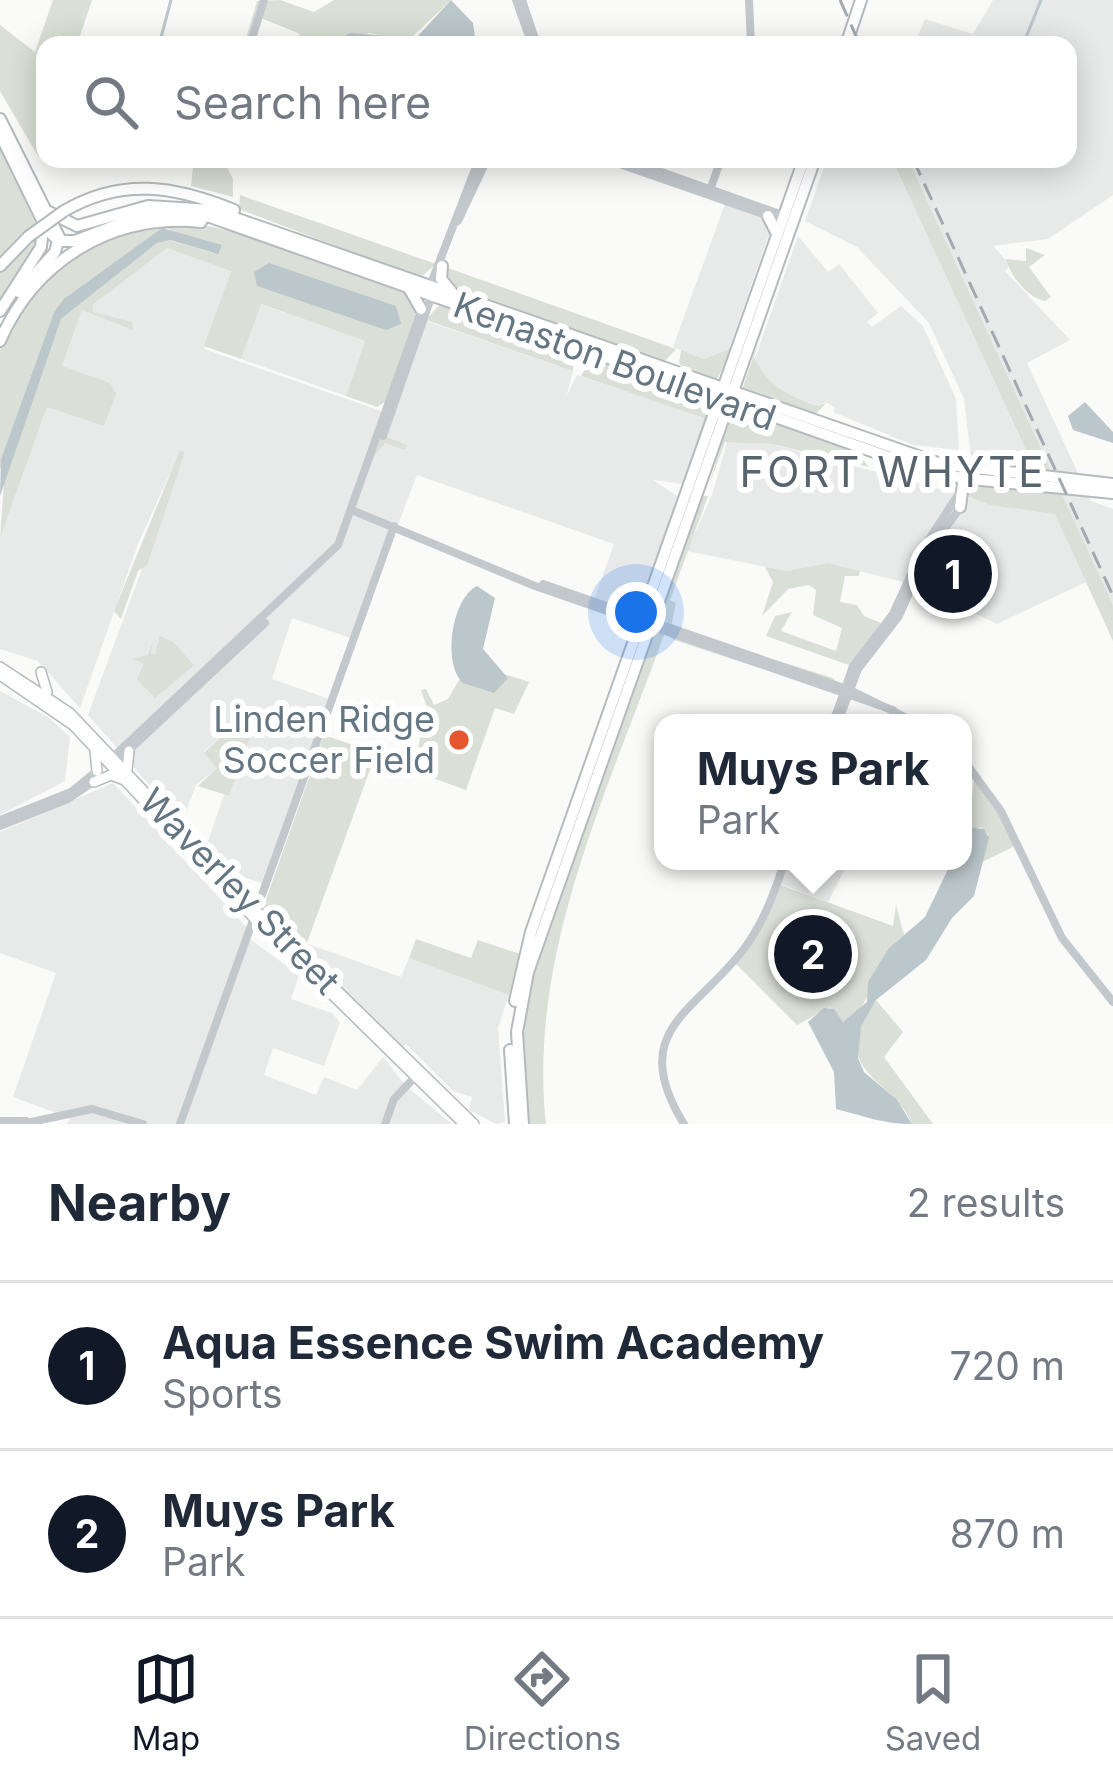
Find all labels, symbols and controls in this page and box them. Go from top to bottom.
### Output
search box [36,36,1077,168]
icon: search [78,69,144,135]
text: Search here [174,75,431,130]
street label: Kenaston Boulevard [448,282,782,440]
district label: FORT WHYTE [739,446,1047,497]
pin: 1 [914,529,992,619]
your location [606,582,666,642]
place label: Linden Ridge Soccer Field [213,697,435,782]
popup [654,714,972,870]
marker: Linden Ridge Soccer Field [446,727,472,753]
text: Muys Park [697,741,929,796]
street label: Waverley Street [131,779,349,1003]
text: Park [697,796,780,843]
pin: 2 [774,909,852,999]
text: Nearby [48,1172,231,1233]
text: 2 results [907,1179,1065,1226]
text: Aqua Essence Swim Academy [162,1315,824,1370]
text: 1 [79,1342,95,1389]
text: 720 m [949,1342,1065,1389]
text: Sports [162,1370,283,1417]
text: Muys Park [162,1483,395,1538]
text: 2 [75,1510,99,1557]
text: 870 m [950,1510,1065,1557]
text: Park [162,1538,246,1585]
tab: Map [132,1646,200,1758]
tab: Directions [464,1646,621,1758]
tab: Saved [885,1646,981,1758]

